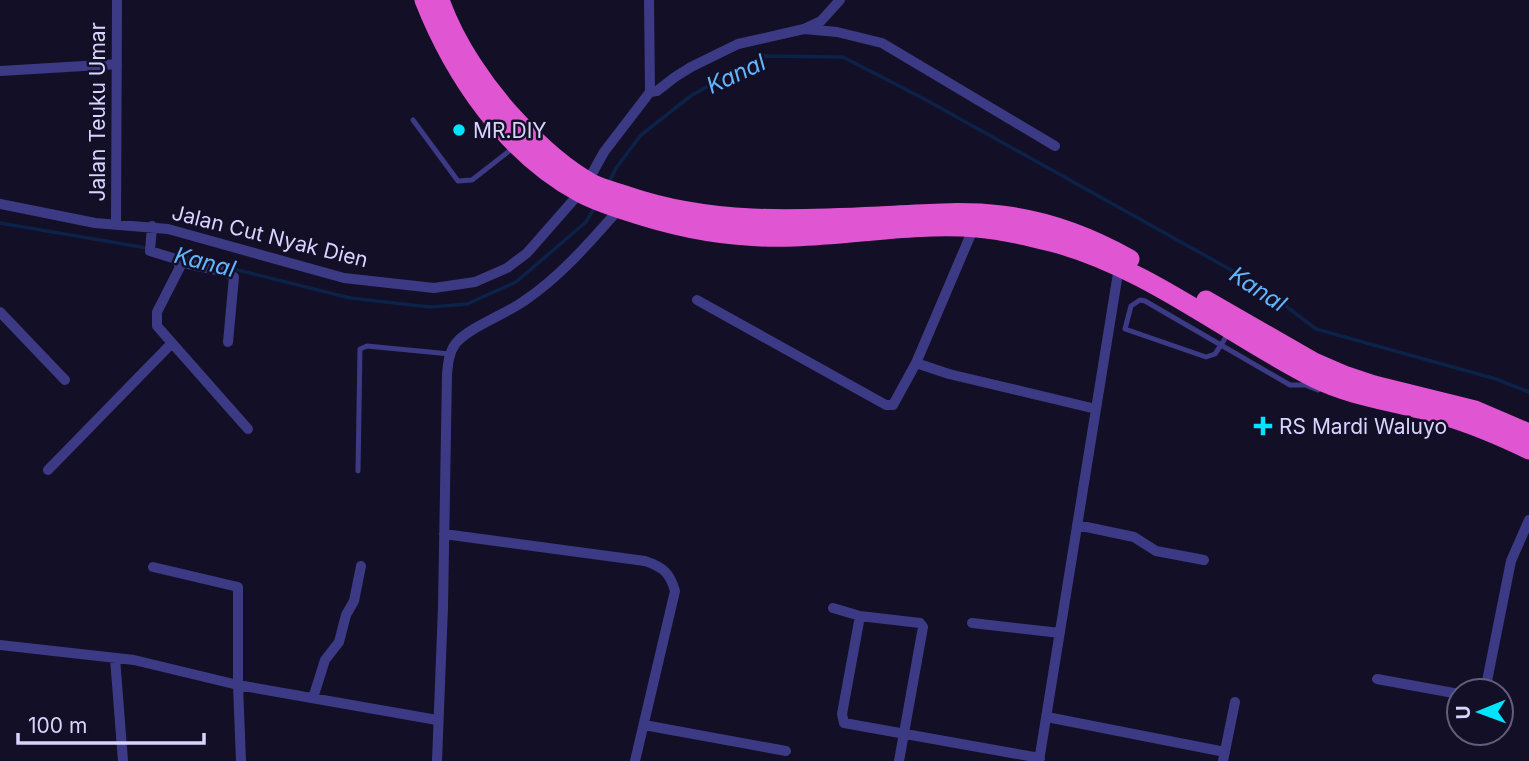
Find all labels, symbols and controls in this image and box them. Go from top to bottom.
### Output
street label: Jalan Teuku Umar [85,22,110,202]
water label: Kanal [702,48,770,100]
place label: MR.DIY [473,118,547,143]
marker: MR.DIY [451,122,467,138]
street label: Jalan Cut Nyak Dien [169,200,371,272]
water label: Kanal [172,241,239,283]
water label: Kanal [1224,260,1292,318]
place label: RS Mardi Waluyo [1279,414,1447,439]
marker: RS Mardi Waluyo [1253,416,1273,436]
north arrow [1445,677,1515,747]
scale bar [18,702,203,746]
text: U [1452,705,1475,719]
text: 100 m [28,713,87,738]

